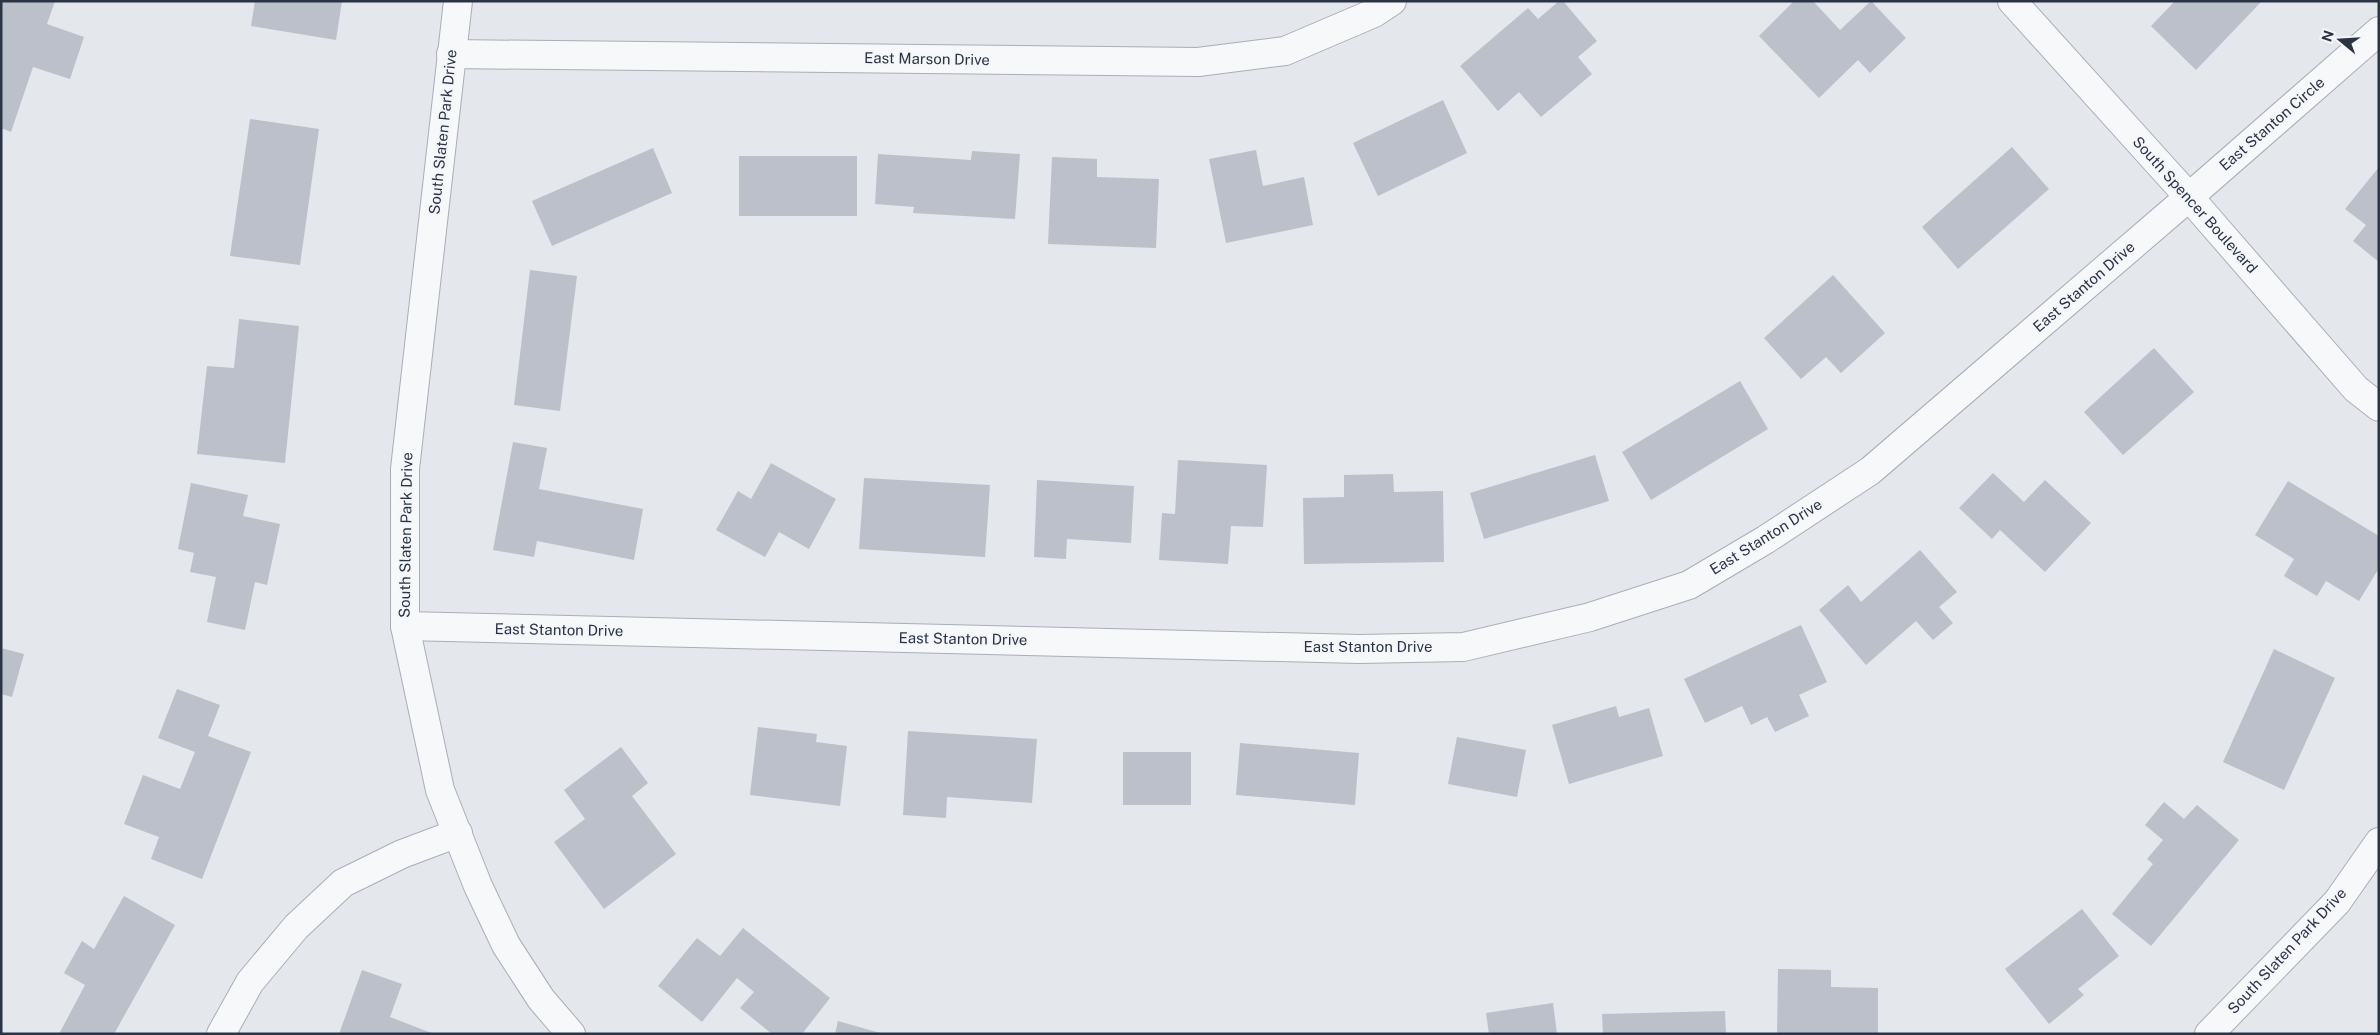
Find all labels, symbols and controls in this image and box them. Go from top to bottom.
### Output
north arrow [2315,15,2365,65]
text: N [2318,28,2337,44]
street label: South Slaten Park Drive [425,49,460,215]
street label: East Marson Drive [864,49,990,68]
street label: East Stanton Circle [2216,73,2328,174]
street label: South Spencer Boulevard [2130,133,2261,276]
street label: East Stanton Drive [2029,238,2138,335]
street label: South Slaten Park Drive [396,452,415,618]
street label: East Stanton Drive [1707,495,1825,578]
street label: East Stanton Drive [494,620,624,639]
street label: East Stanton Drive [898,629,1028,648]
street label: East Stanton Drive [1304,638,1432,655]
street label: South Slaten Park Drive [2224,884,2349,1017]

